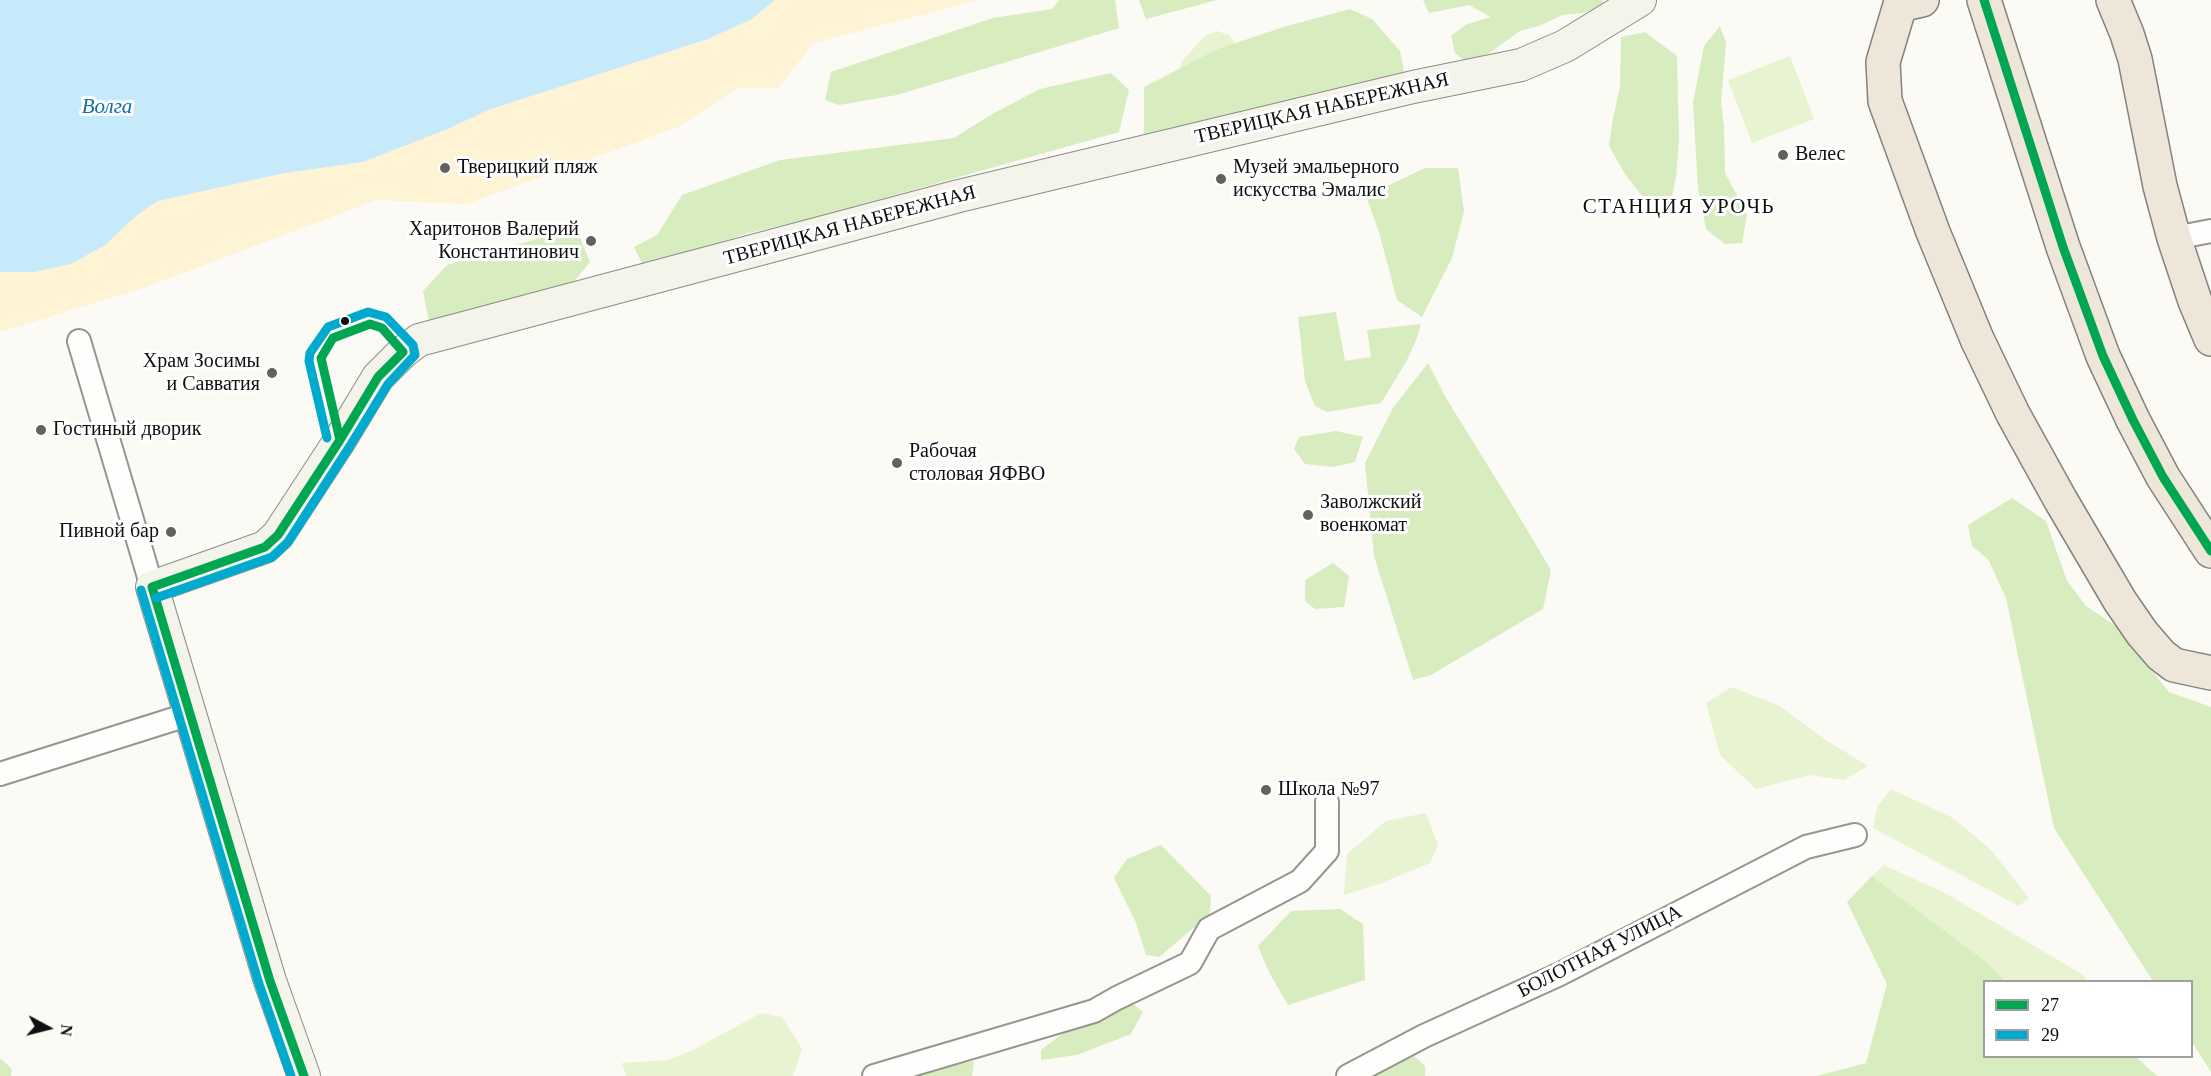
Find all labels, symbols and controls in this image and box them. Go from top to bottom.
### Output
street label: ТВЕРИЦКАЯ НАБЕРЕЖНАЯ [1193,68,1451,150]
water label: Волга [82,94,132,120]
place label: Велес [1795,143,1845,167]
marker: Велес [1776,148,1790,162]
place label: Тверицкий пляж [457,156,598,180]
place label: Музей эмальерного искусства Эмалис [1233,156,1399,203]
marker: Тверицкий пляж [438,161,452,175]
marker: Музей эмальерного искусства Эмалис [1214,172,1228,186]
street label: ТВЕРИЦКАЯ НАБЕРЕЖНАЯ [721,181,979,271]
district label: СТАНЦИЯ УРОЧЬ [1583,194,1775,220]
place label: Харитонов Валерий Константинович [409,218,579,265]
marker: Харитонов Валерий Константинович [584,234,598,248]
unlabelled marker [339,315,351,327]
place label: Храм Зосимы и Савватия [143,350,260,397]
marker: Храм Зосимы и Савватия [265,366,279,380]
place label: Гостиный дворик [53,418,201,442]
marker: Гостиный дворик [34,423,48,437]
place label: Рабочая столовая ЯФВО [909,440,1045,487]
marker: Рабочая столовая ЯФВО [890,456,904,470]
place label: Заволжский военкомат [1320,491,1421,538]
marker: Заволжский военкомат [1301,508,1315,522]
place label: Пивной бар [59,520,159,544]
marker: Пивной бар [164,525,178,539]
place label: Школа №97 [1278,778,1380,802]
marker: Школа №97 [1259,783,1273,797]
street label: БОЛОТНАЯ УЛИЦА [1514,900,1686,1004]
legend [1983,980,2193,1058]
text: 27 [2041,995,2059,1015]
north arrow [18,998,78,1058]
text: N [57,1023,76,1037]
text: 29 [2041,1025,2059,1045]

